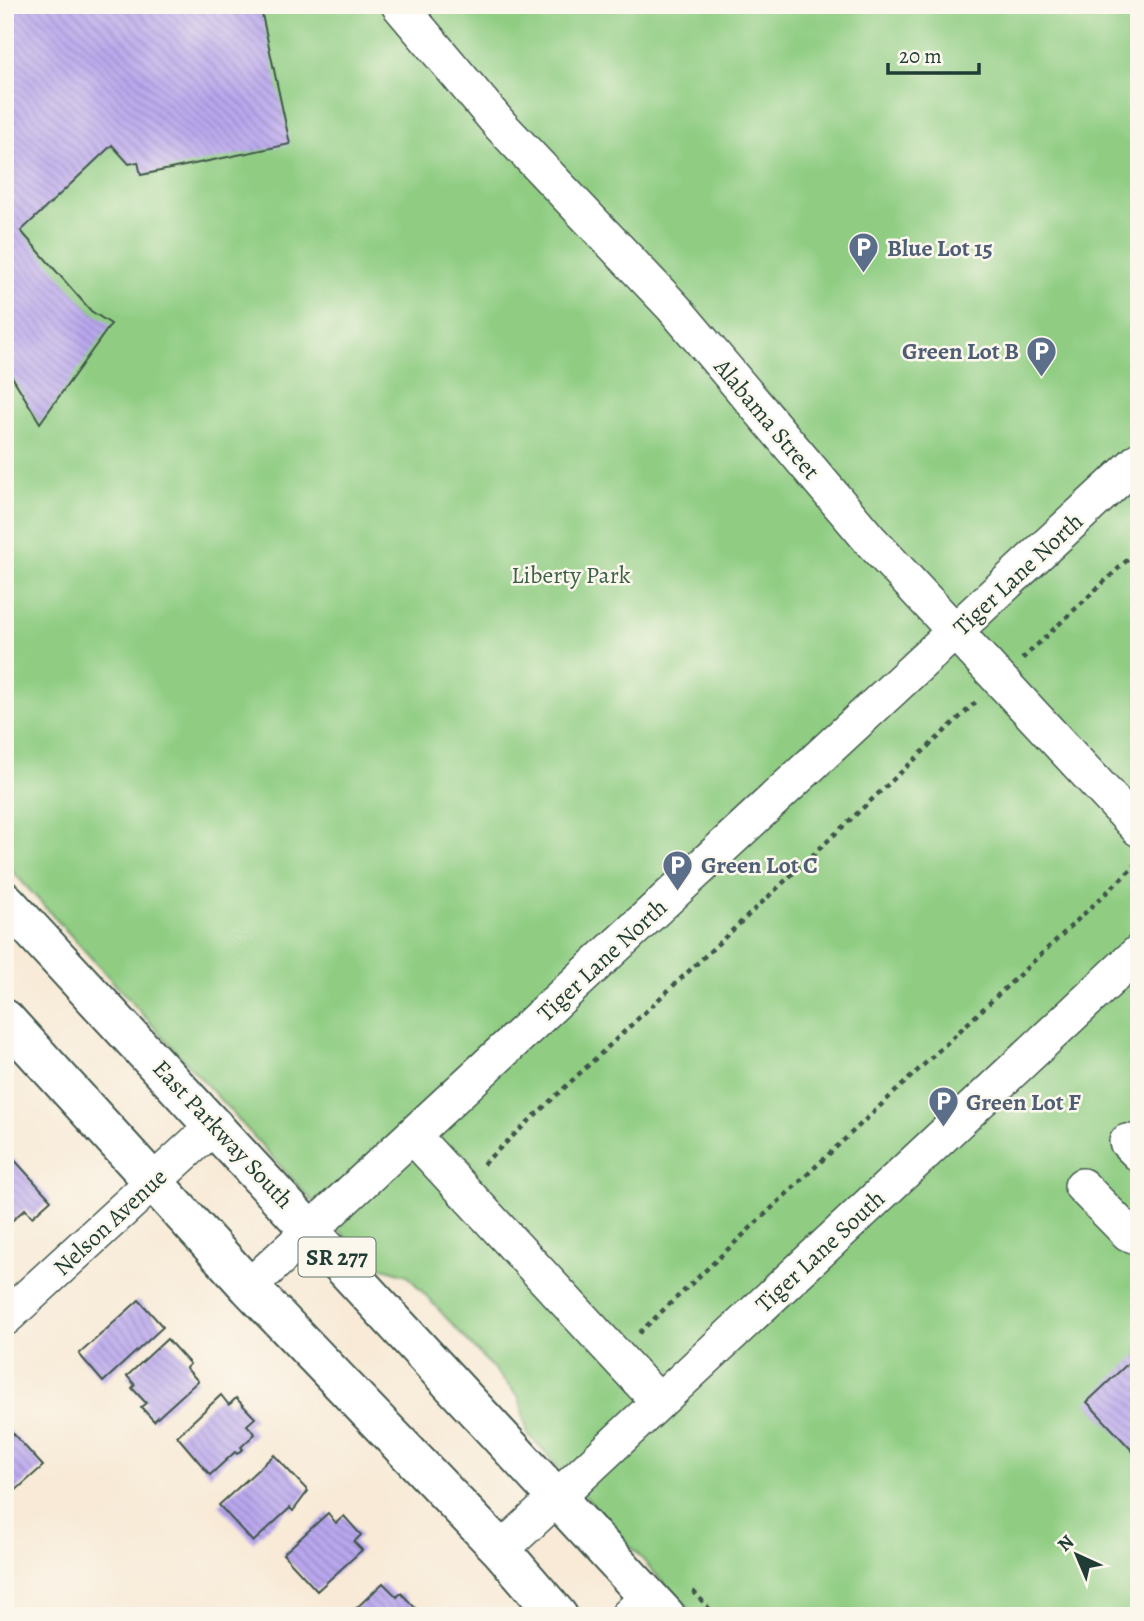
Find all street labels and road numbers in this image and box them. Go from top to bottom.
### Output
street label: Alabama Street [706,351,827,486]
street label: Tiger Lane North [946,505,1090,642]
street label: Tiger Lane North [530,891,674,1028]
street label: East Parkway South [146,1053,301,1216]
street label: Nelson Avenue [46,1161,174,1283]
street label: Tiger Lane South [748,1183,892,1319]
road number: SR 277 [298,1238,376,1276]

